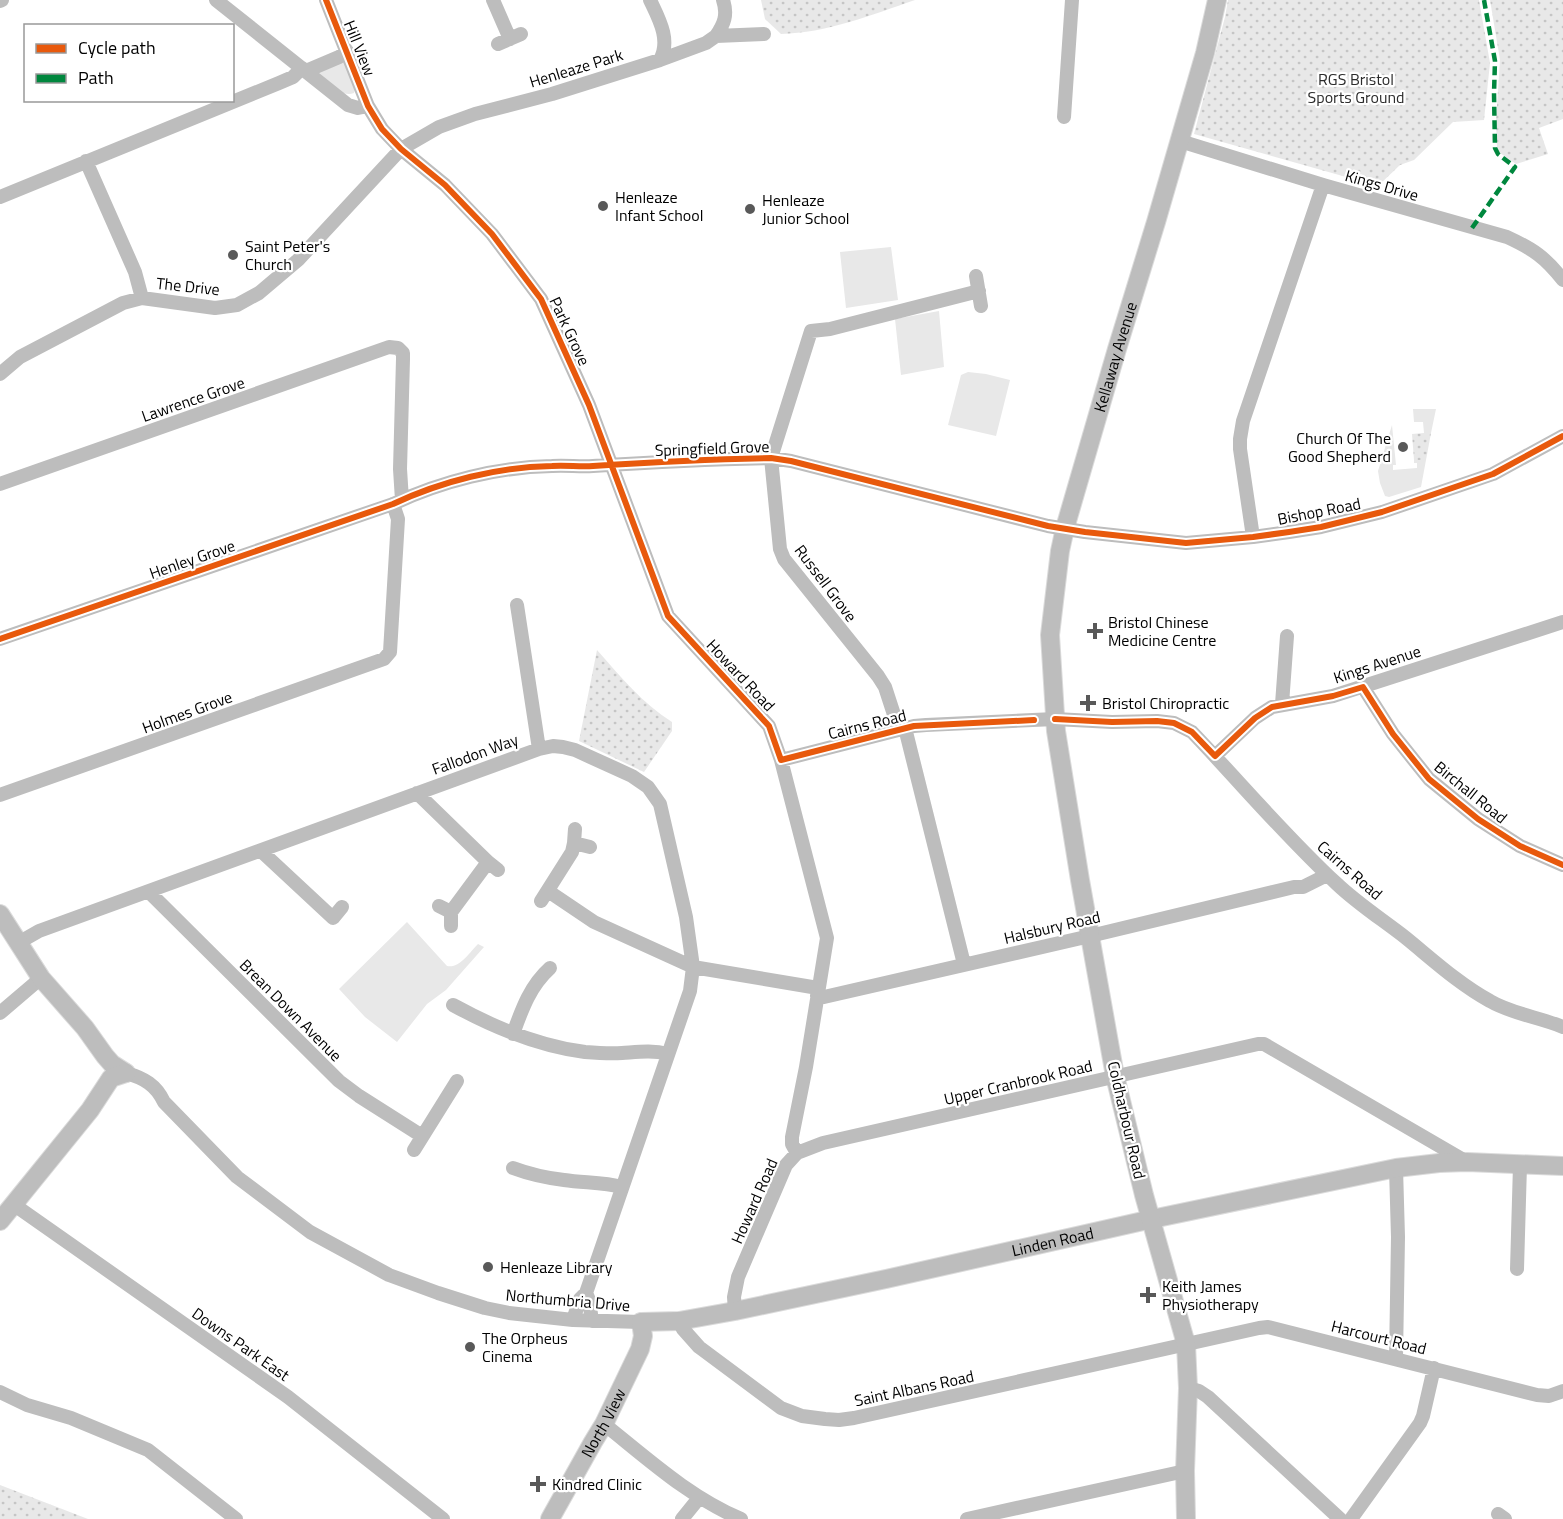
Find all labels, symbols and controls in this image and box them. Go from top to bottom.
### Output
street label: Hill View [338,17,382,79]
legend [24,24,234,102]
text: Cycle path [78,34,156,61]
street label: Henleaze Park [526,42,626,94]
text: Path [78,64,114,91]
park label: RGS Bristol Sports Ground [1308,67,1404,109]
street label: Kings Drive [1342,163,1422,207]
place label: Henleaze Infant School [615,185,703,227]
place label: Henleaze Junior School [762,188,850,230]
marker: Henleaze Infant School [596,199,610,213]
marker: Henleaze Junior School [743,202,757,216]
place label: Saint Peter's Church [245,234,330,276]
marker: Saint Peter's Church [226,248,240,262]
street label: The Drive [155,271,221,301]
street label: Park Grove [544,293,596,369]
street label: Kellaway Avenue [1087,299,1143,415]
street label: Lawrence Grove [138,370,248,428]
place label: Church Of The Good Shepherd [1288,426,1391,468]
street label: Springfield Grove [654,434,770,462]
marker: Church Of The Good Shepherd [1396,440,1410,454]
street label: Bishop Road [1275,491,1363,531]
street label: Henley Grove [146,533,238,585]
street label: Russell Grove [789,539,863,627]
place label: Bristol Chinese Medicine Centre [1108,610,1216,652]
marker: Bristol Chinese Medicine Centre [1086,622,1104,640]
street label: Howard Road [701,633,781,717]
street label: Kings Avenue [1330,639,1424,689]
street label: Holmes Grove [139,685,235,739]
place label: Bristol Chiropractic [1102,691,1229,715]
marker: Bristol Chiropractic [1079,694,1097,712]
street label: Cairns Road [825,703,909,745]
street label: Fallodon Way [428,727,522,781]
street label: Birchall Road [1429,755,1513,829]
street label: Cairns Road [1312,835,1388,905]
street label: Halsbury Road [1001,904,1103,950]
street label: Brean Down Avenue [234,953,348,1067]
street label: Upper Cranbrook Road [941,1053,1095,1111]
street label: Coldharbour Road [1102,1059,1152,1181]
street label: Howard Road [724,1154,784,1248]
street label: Linden Road [1009,1221,1096,1262]
place label: Henleaze Library [500,1255,613,1279]
marker: Henleaze Library [481,1260,495,1274]
place label: Keith James Physiotherapy [1162,1274,1259,1316]
street label: Northumbria Drive [505,1283,631,1317]
marker: Keith James Physiotherapy [1139,1286,1157,1304]
street label: Downs Park East [187,1301,295,1387]
street label: Harcourt Road [1329,1314,1429,1360]
place label: The Orpheus Cinema [482,1326,568,1368]
marker: The Orpheus Cinema [463,1340,477,1354]
street label: Saint Albans Road [852,1364,976,1412]
street label: North View [575,1384,631,1462]
place label: Kindred Clinic [552,1472,642,1496]
marker: Kindred Clinic [529,1475,547,1493]

